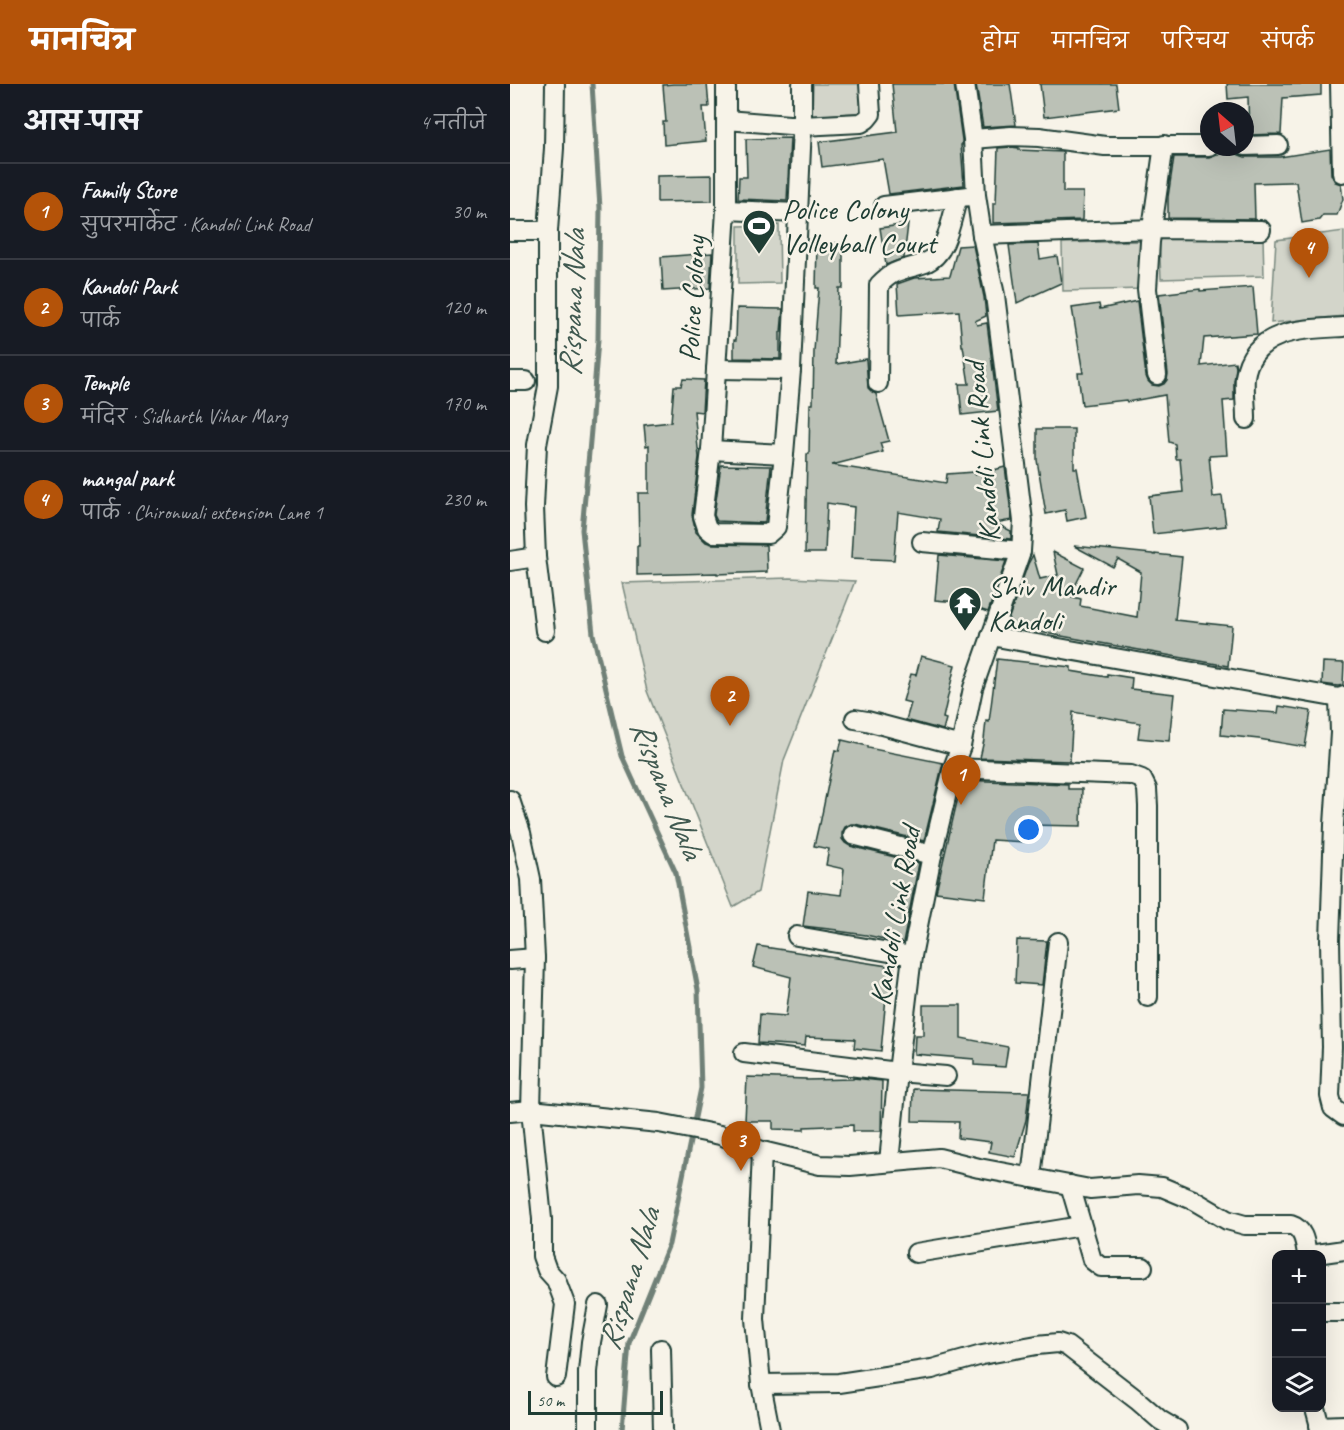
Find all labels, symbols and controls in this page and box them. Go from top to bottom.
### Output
text: मानचित्र [30,23,134,58]
text: होम [982,28,1019,54]
text: मानचित्र [1052,28,1129,54]
text: परिचय [1162,28,1228,54]
text: संपर्क [1261,28,1314,54]
north arrow [1200,102,1254,156]
text: आस-पास [24,105,141,138]
text: 4 नतीजे [420,110,486,135]
text: Family Store [81,177,176,205]
place label: Police Colony Volleyball Court [782,190,939,262]
text: 1 [39,199,48,224]
text: 30 m [452,199,486,224]
sports icon: Police Colony Volleyball Court [741,208,777,255]
text: सुपरमार्केट · Kandoli Link Road [81,212,311,237]
water label: Rispana Nala [549,226,595,377]
pin: 4 [1290,228,1328,278]
street label: Police Colony [670,233,714,363]
text: Kandoli Park [81,273,177,301]
text: 2 [39,295,48,320]
text: 120 m [443,295,486,320]
text: पार्क [81,308,120,333]
street label: Kandoli Link Road [955,356,1009,544]
text: Temple [81,369,129,397]
text: 3 [39,391,48,416]
text: 170 m [443,391,486,416]
text: मंदिर · Sidharth Vihar Marg [81,404,287,429]
text: mangal park [81,465,173,493]
text: 4 [39,487,48,512]
text: 230 m [443,487,486,512]
text: पार्क · Chironwali extension Lane 1 [81,500,323,525]
place label: Shiv Mandir Kandoli [988,567,1117,639]
temple icon: Shiv Mandir Kandoli [947,585,983,632]
pin: 2 [710,676,750,726]
water label: Rispana Nala [621,714,714,867]
pin: 1 [942,756,980,805]
your location [1014,815,1043,844]
street label: Kandoli Link Road [861,820,930,1008]
pin: 3 [722,1122,760,1171]
water label: Rispana Nala [588,1200,671,1355]
map controls [1272,1250,1326,1412]
button: + [1272,1250,1326,1304]
button: − [1272,1304,1326,1358]
button: layers [1272,1358,1326,1412]
scale bar [528,1388,663,1416]
text: 50 m [537,1391,564,1411]

